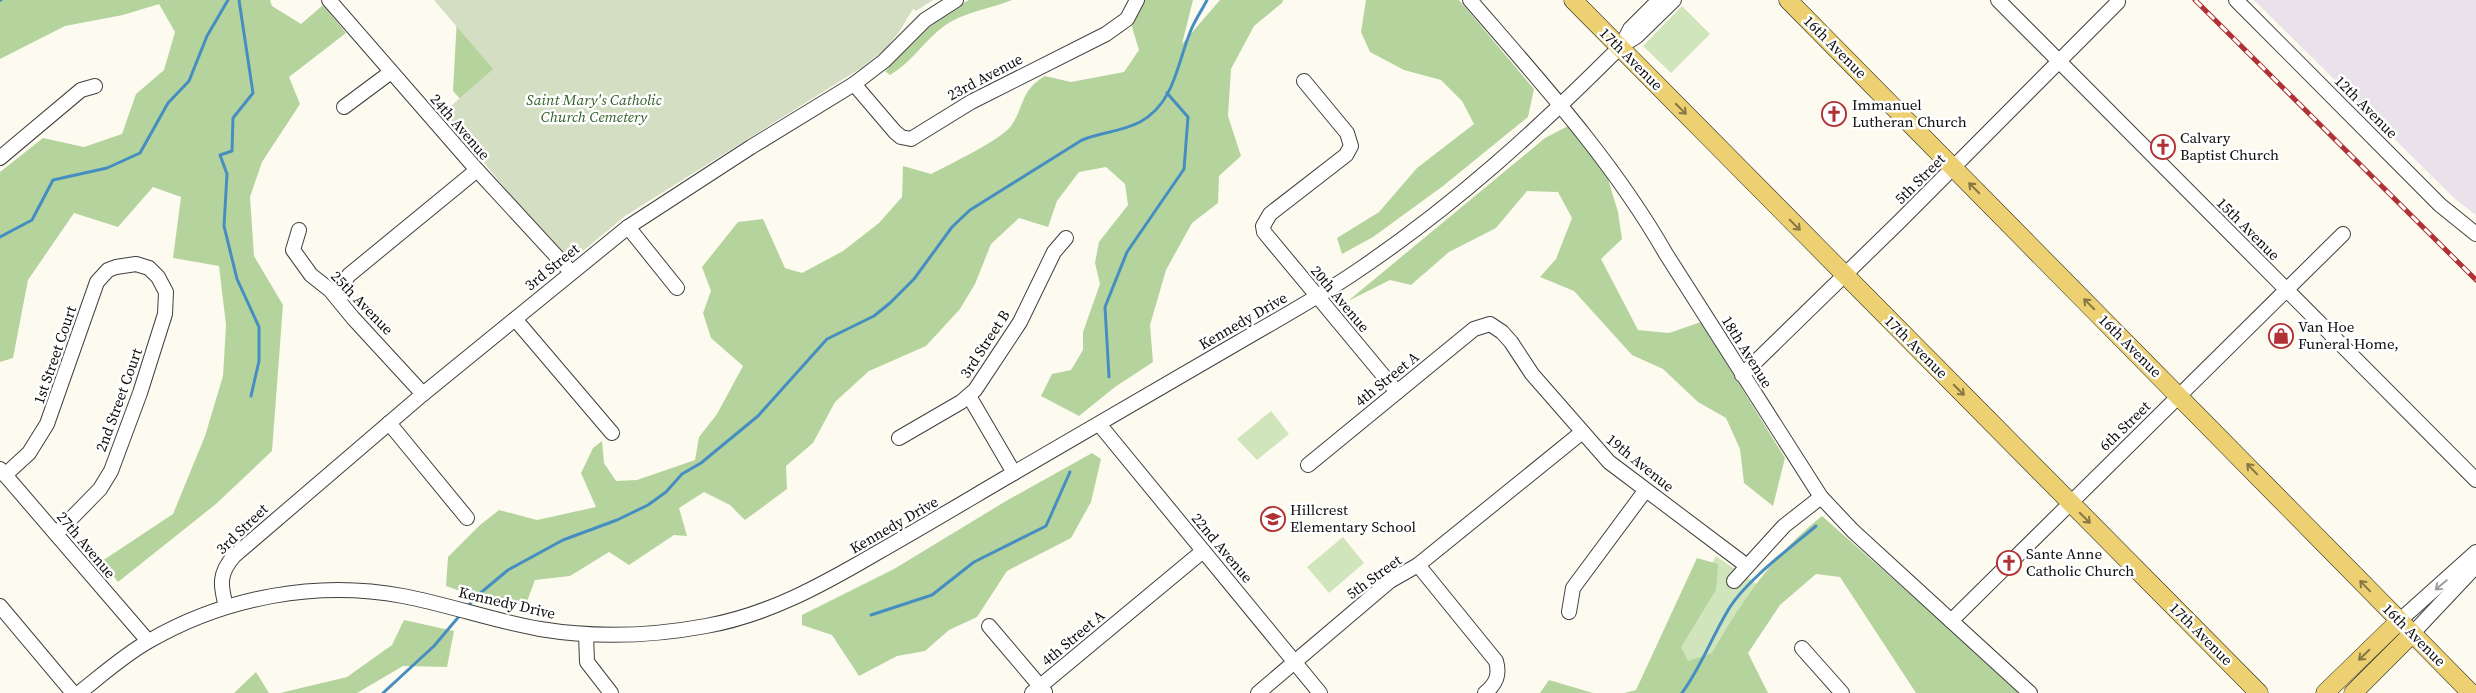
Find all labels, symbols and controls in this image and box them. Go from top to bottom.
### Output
street label: 16th Avenue [1799,10,1872,83]
street label: 17th Avenue [1595,22,1668,95]
street label: 23rd Avenue [943,48,1026,105]
street label: 12th Avenue [2330,70,2403,143]
street label: 24th Avenue [426,89,495,165]
park label: Saint Mary's Catholic Church Cemetery [526,89,663,127]
place label: Immanuel Lutheran Church [1852,94,1967,132]
church icon: Immanuel Lutheran Church [1821,101,1847,127]
one-way arrow [1675,103,1687,116]
place label: Calvary Baptist Church [2180,127,2279,165]
church icon: Calvary Baptist Church [2150,134,2176,160]
street label: 5th Street [1890,149,1950,209]
one-way arrow [1968,182,1980,195]
street label: 15th Avenue [2212,192,2285,265]
one-way arrow [1789,219,1801,231]
street label: 3rd Street [520,238,583,295]
street label: 20th Avenue [1306,261,1375,337]
street label: 25th Avenue [326,266,399,340]
street label: Kennedy Drive [1195,287,1291,354]
one-way arrow [2083,298,2095,310]
street label: 1st Street Court [28,303,81,407]
street label: 3rd Street B [955,306,1014,382]
street label: 16th Avenue [2094,309,2167,382]
street label: 17th Avenue [1880,310,1953,383]
street label: 18th Avenue [1717,312,1778,392]
place label: Van Hoe Funeral Home, [2298,316,2399,354]
shop icon: Van Hoe Funeral Home, [2268,323,2294,349]
street label: 2nd Street Court [90,345,147,454]
street label: 4th Street A [1350,346,1423,411]
one-way arrow [1952,384,1964,396]
street label: 6th Street [2094,396,2155,455]
street label: 19th Avenue [1602,429,1679,497]
one-way arrow [2246,464,2258,476]
street label: Kennedy Drive [846,491,942,558]
street label: 3rd Street [211,499,272,559]
place label: Hillcrest Elementary School [1290,499,1417,537]
school or university icon: Hillcrest Elementary School [1260,506,1286,532]
street label: 27th Avenue [52,507,121,583]
street label: 22nd Avenue [1187,508,1258,587]
one-way arrow [2079,512,2092,524]
place label: Sante Anne Catholic Church [2026,543,2134,581]
street label: 5th Street [1342,549,1406,604]
church icon: Sante Anne Catholic Church [1996,550,2022,576]
one-way arrow [2434,579,2447,591]
one-way arrow [2359,580,2371,592]
street label: Kennedy Drive [457,581,558,624]
street label: 17th Avenue [2165,597,2238,670]
street label: 16th Avenue [2378,598,2451,671]
street label: 4th Street A [1036,605,1109,670]
one-way arrow [2358,649,2370,661]

